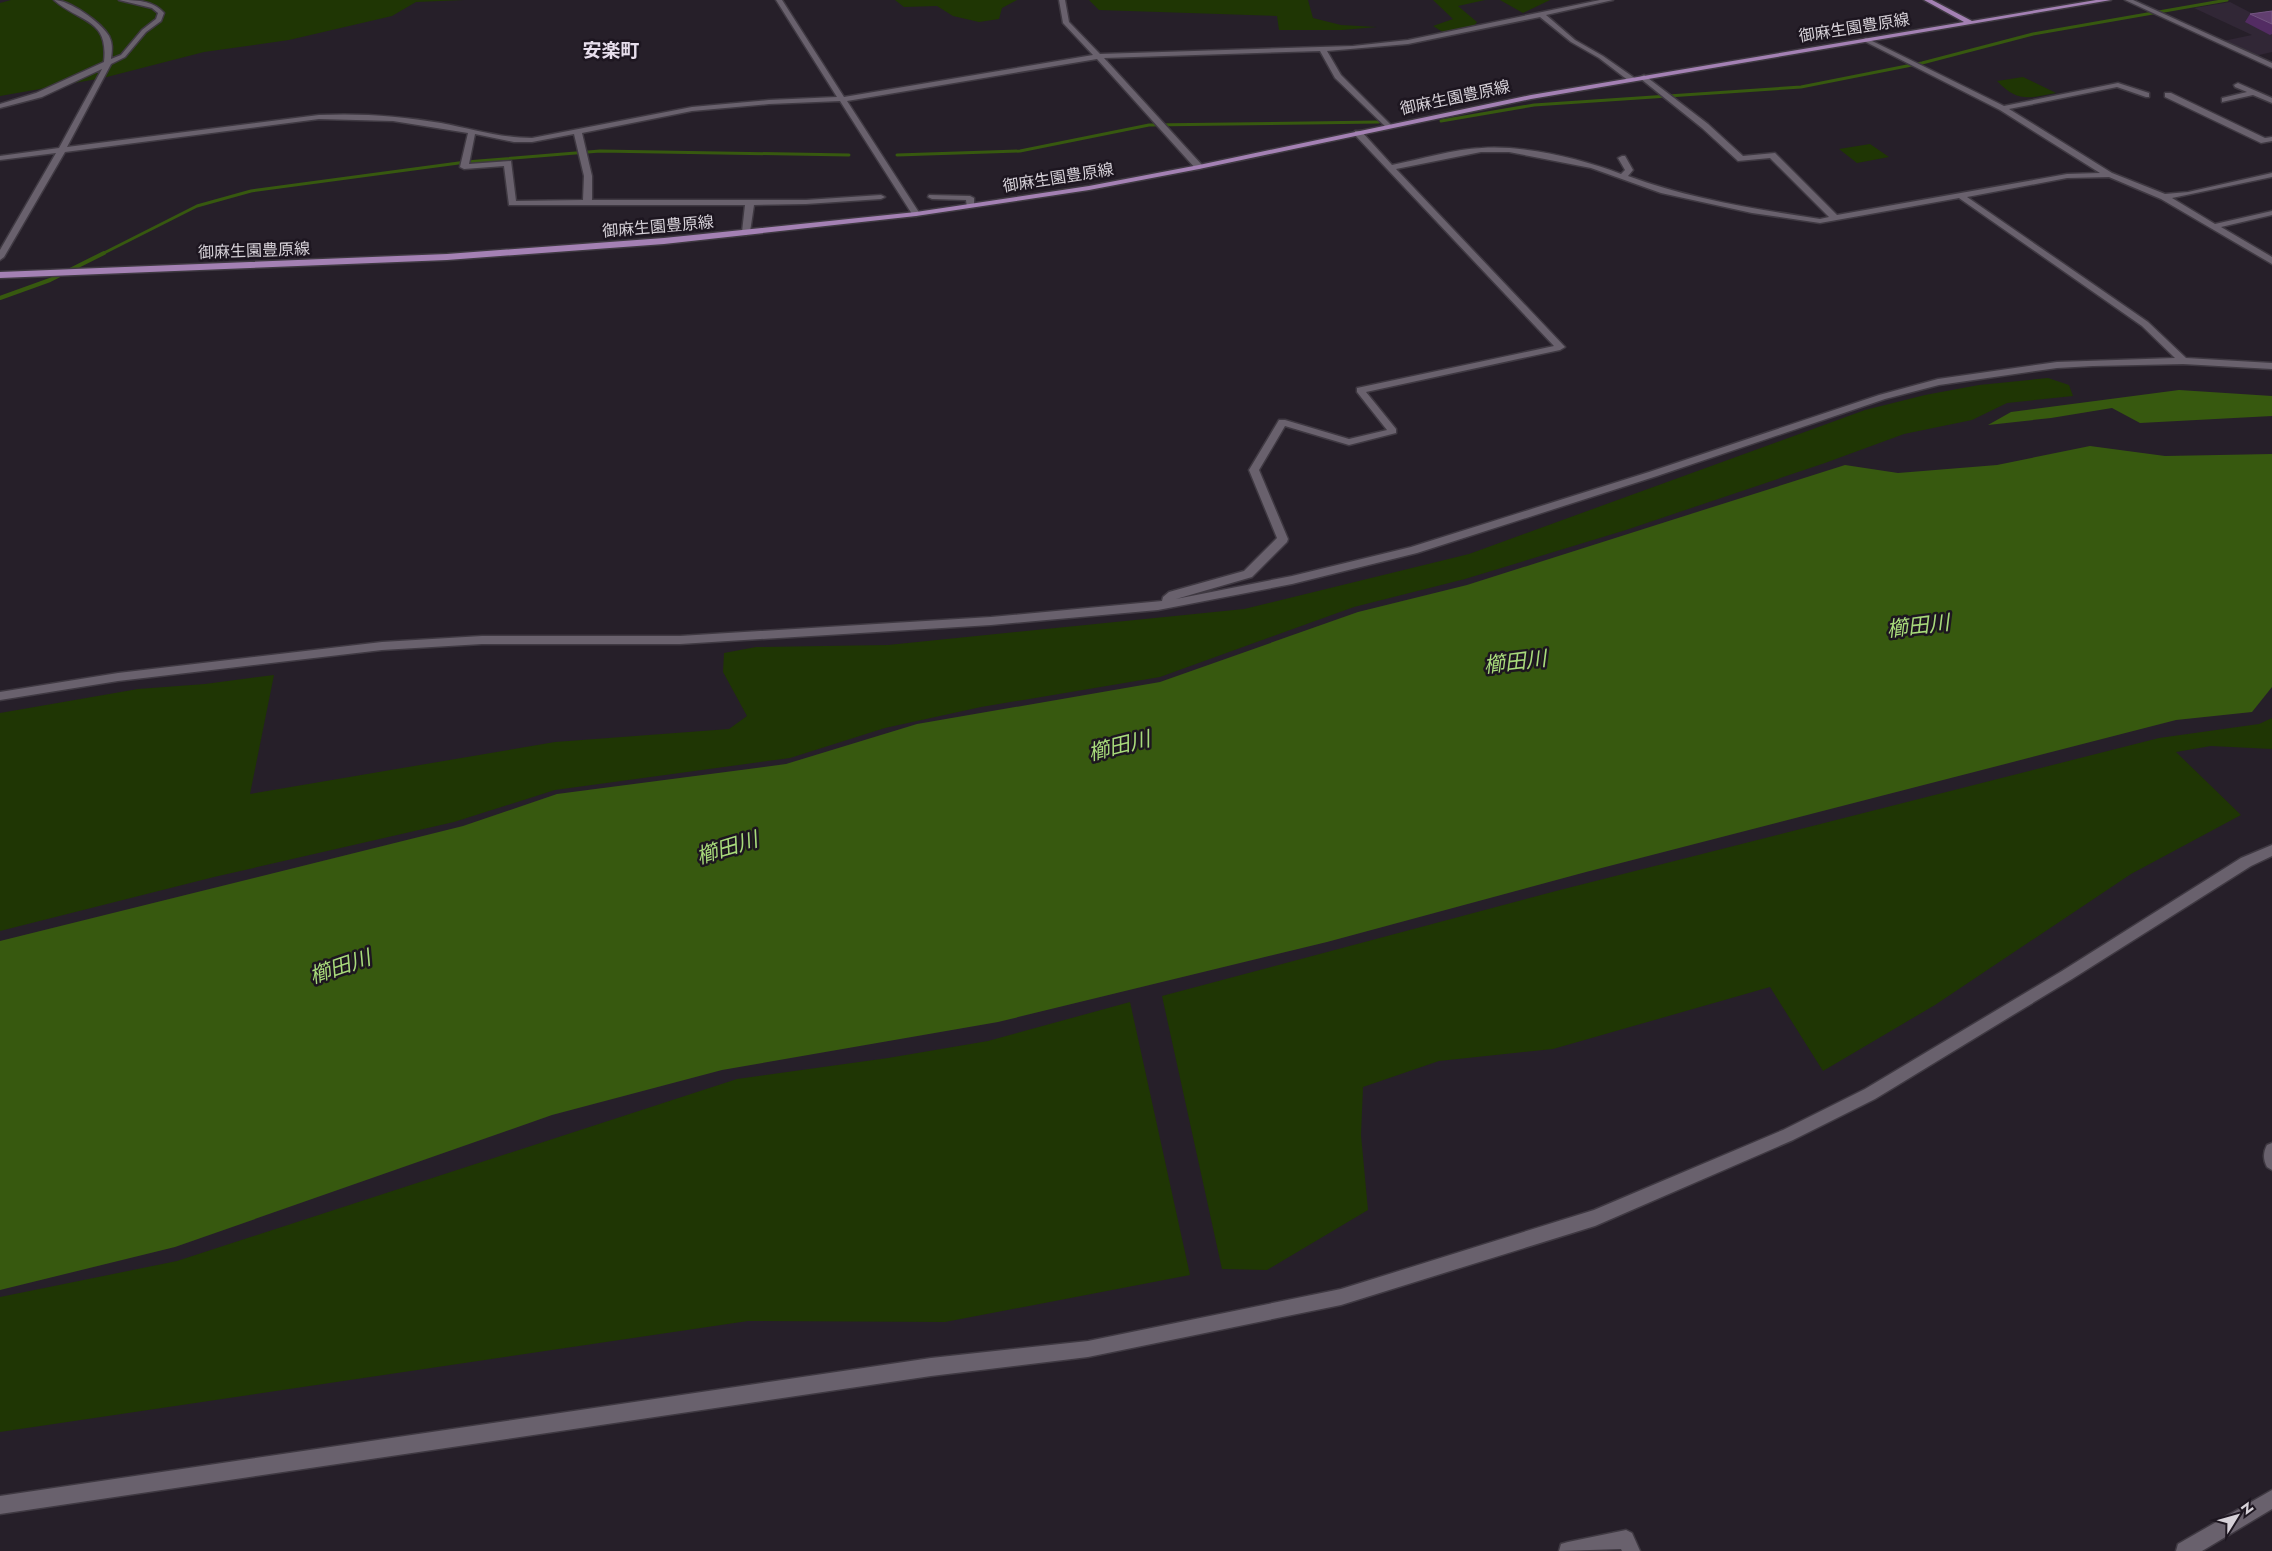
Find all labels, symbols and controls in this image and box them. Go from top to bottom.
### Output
street label: 御麻生園豊原線 [1797,7,1911,48]
district label: 安楽町 [582,37,640,64]
street label: 御麻生園豊原線 [1398,75,1512,120]
street label: 御麻生園豊原線 [1001,157,1115,198]
street label: 御麻生園豊原線 [601,210,715,243]
street label: 御麻生園豊原線 [198,237,310,264]
water label: 櫛田川 [1885,607,1953,645]
water label: 櫛田川 [1482,643,1550,681]
water label: 櫛田川 [1085,723,1155,768]
water label: 櫛田川 [692,824,763,872]
water label: 櫛田川 [305,942,377,991]
north arrow [2212,1491,2262,1541]
text: N [2236,1498,2259,1519]

